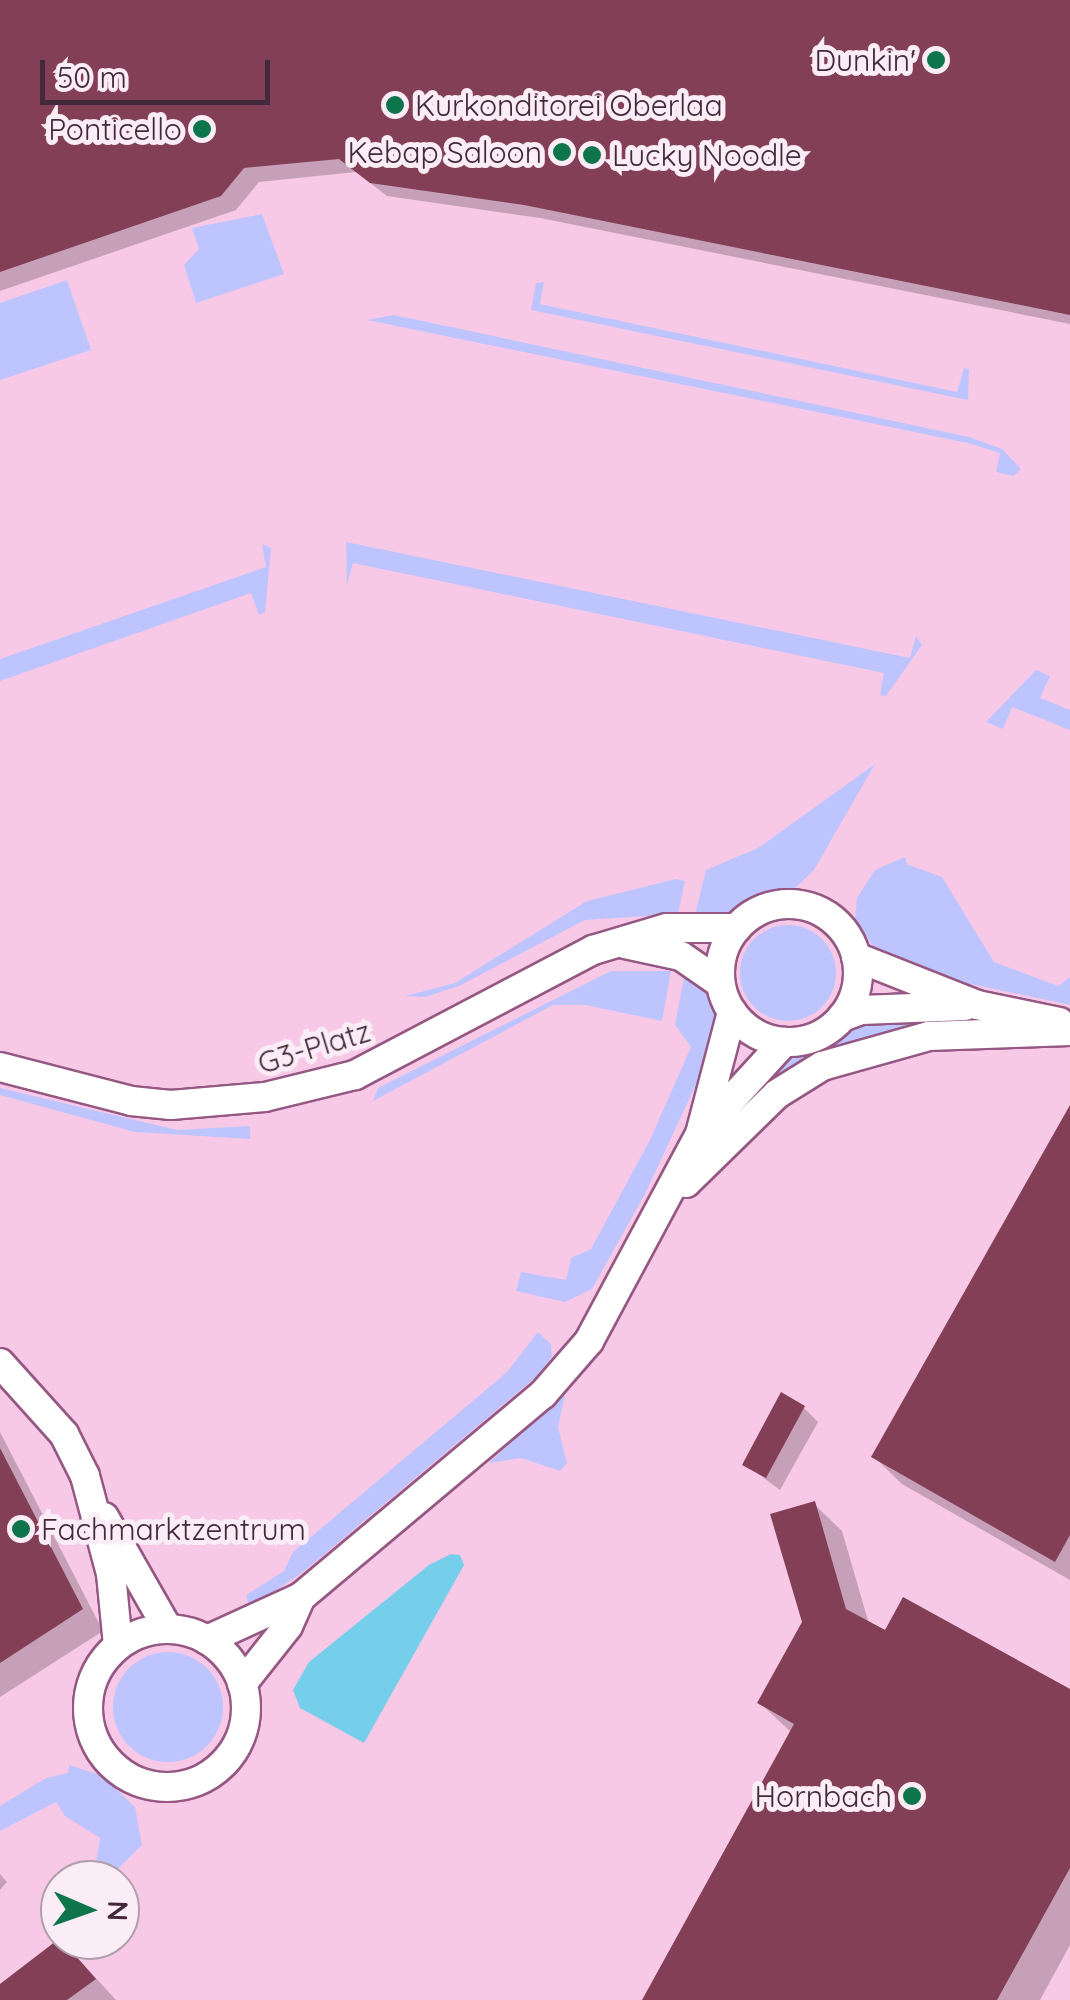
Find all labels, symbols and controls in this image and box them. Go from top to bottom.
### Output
scale bar [45,40,275,102]
place label: Dunkin' [814,42,916,78]
marker: Dunkin' [925,49,947,71]
text: 50 m [57,58,127,96]
place label: Kurkonditorei Oberlaa [415,87,723,123]
marker: Kurkonditorei Oberlaa [384,94,406,116]
place label: Ponticello [48,111,182,147]
marker: Ponticello [191,118,213,140]
place label: Kebap Saloon [347,134,542,170]
place label: Lucky Noodle [612,137,802,173]
marker: Kebap Saloon [551,141,573,163]
marker: Lucky Noodle [581,144,603,166]
street label: G3-Platz [253,1013,375,1081]
place label: Fachmarktzentrum [41,1511,306,1547]
marker: Fachmarktzentrum [10,1518,32,1540]
place label: Hornbach [754,1778,892,1814]
marker: Hornbach [901,1785,923,1807]
north arrow [40,1860,140,1960]
text: N [101,1900,136,1922]

